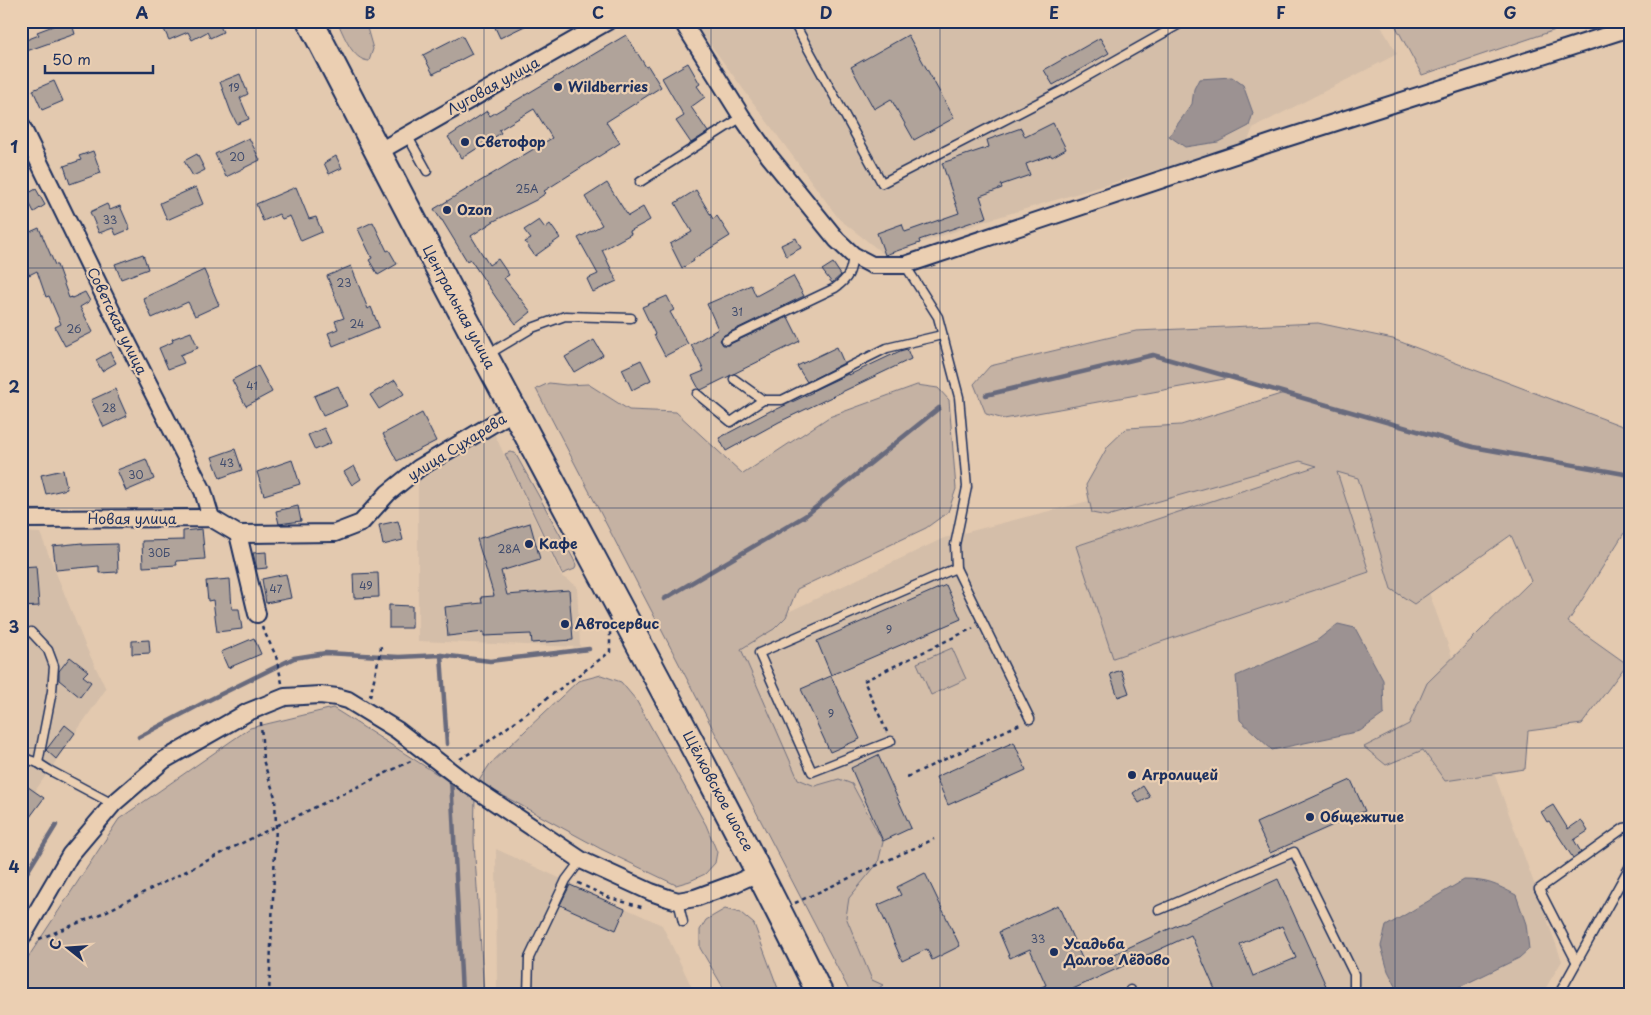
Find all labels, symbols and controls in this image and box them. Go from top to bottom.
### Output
text: A [136,0,149,24]
text: B [365,0,376,24]
text: C [592,0,604,24]
text: D [820,0,832,24]
text: E [1049,0,1059,24]
text: F [1276,0,1286,24]
text: G [1503,0,1517,24]
scale bar [45,42,152,74]
text: 50 m [52,47,91,70]
street label: Луговая улица [443,51,543,120]
place label: Wildberries [568,76,648,97]
house number: 19 [228,79,240,96]
marker: Wildberries [552,81,564,93]
place label: Светофор [475,131,546,152]
text: 1 [10,134,18,158]
marker: Светофор [459,136,471,148]
house number: 20 [229,148,245,165]
house number: 25А [515,180,539,197]
place label: Ozon [457,199,492,220]
marker: Ozon [441,204,453,216]
house number: 33 [103,211,117,228]
street label: Центральная улица [418,241,501,373]
street label: Советская улица [82,263,153,378]
house number: 23 [337,274,351,291]
house number: 31 [731,303,743,320]
house number: 24 [350,315,364,332]
house number: 26 [66,320,82,337]
text: 2 [8,374,20,398]
house number: 41 [246,377,258,394]
house number: 28 [102,399,116,416]
street label: улица Сухарева [403,408,510,485]
house number: 43 [220,454,234,471]
house number: 30 [128,466,144,483]
street label: Новая улица [87,508,177,529]
place label: Кафе [539,533,578,554]
marker: Кафе [523,538,535,550]
house number: 28А [497,540,521,557]
house number: 30Б [148,544,170,561]
house number: 49 [359,577,373,594]
house number: 47 [270,580,283,597]
place label: Автосервис [575,613,660,634]
text: 3 [9,614,19,638]
marker: Автосервис [559,618,571,630]
house number: 9 [886,621,892,638]
house number: 9 [828,705,834,722]
street label: Щёлковское шоссе [678,727,759,855]
place label: Агролицей [1141,764,1218,785]
marker: Агролицей [1126,769,1138,781]
place label: Общежитие [1320,806,1404,827]
marker: Общежитие [1304,811,1316,823]
text: 4 [9,854,20,878]
north arrow [42,922,92,972]
house number: 33 [1031,930,1045,947]
place label: Усадьба Долгое Лёдово [1063,933,1170,970]
text: С [44,936,67,952]
marker: Усадьба Долгое Лёдово [1048,946,1060,958]

